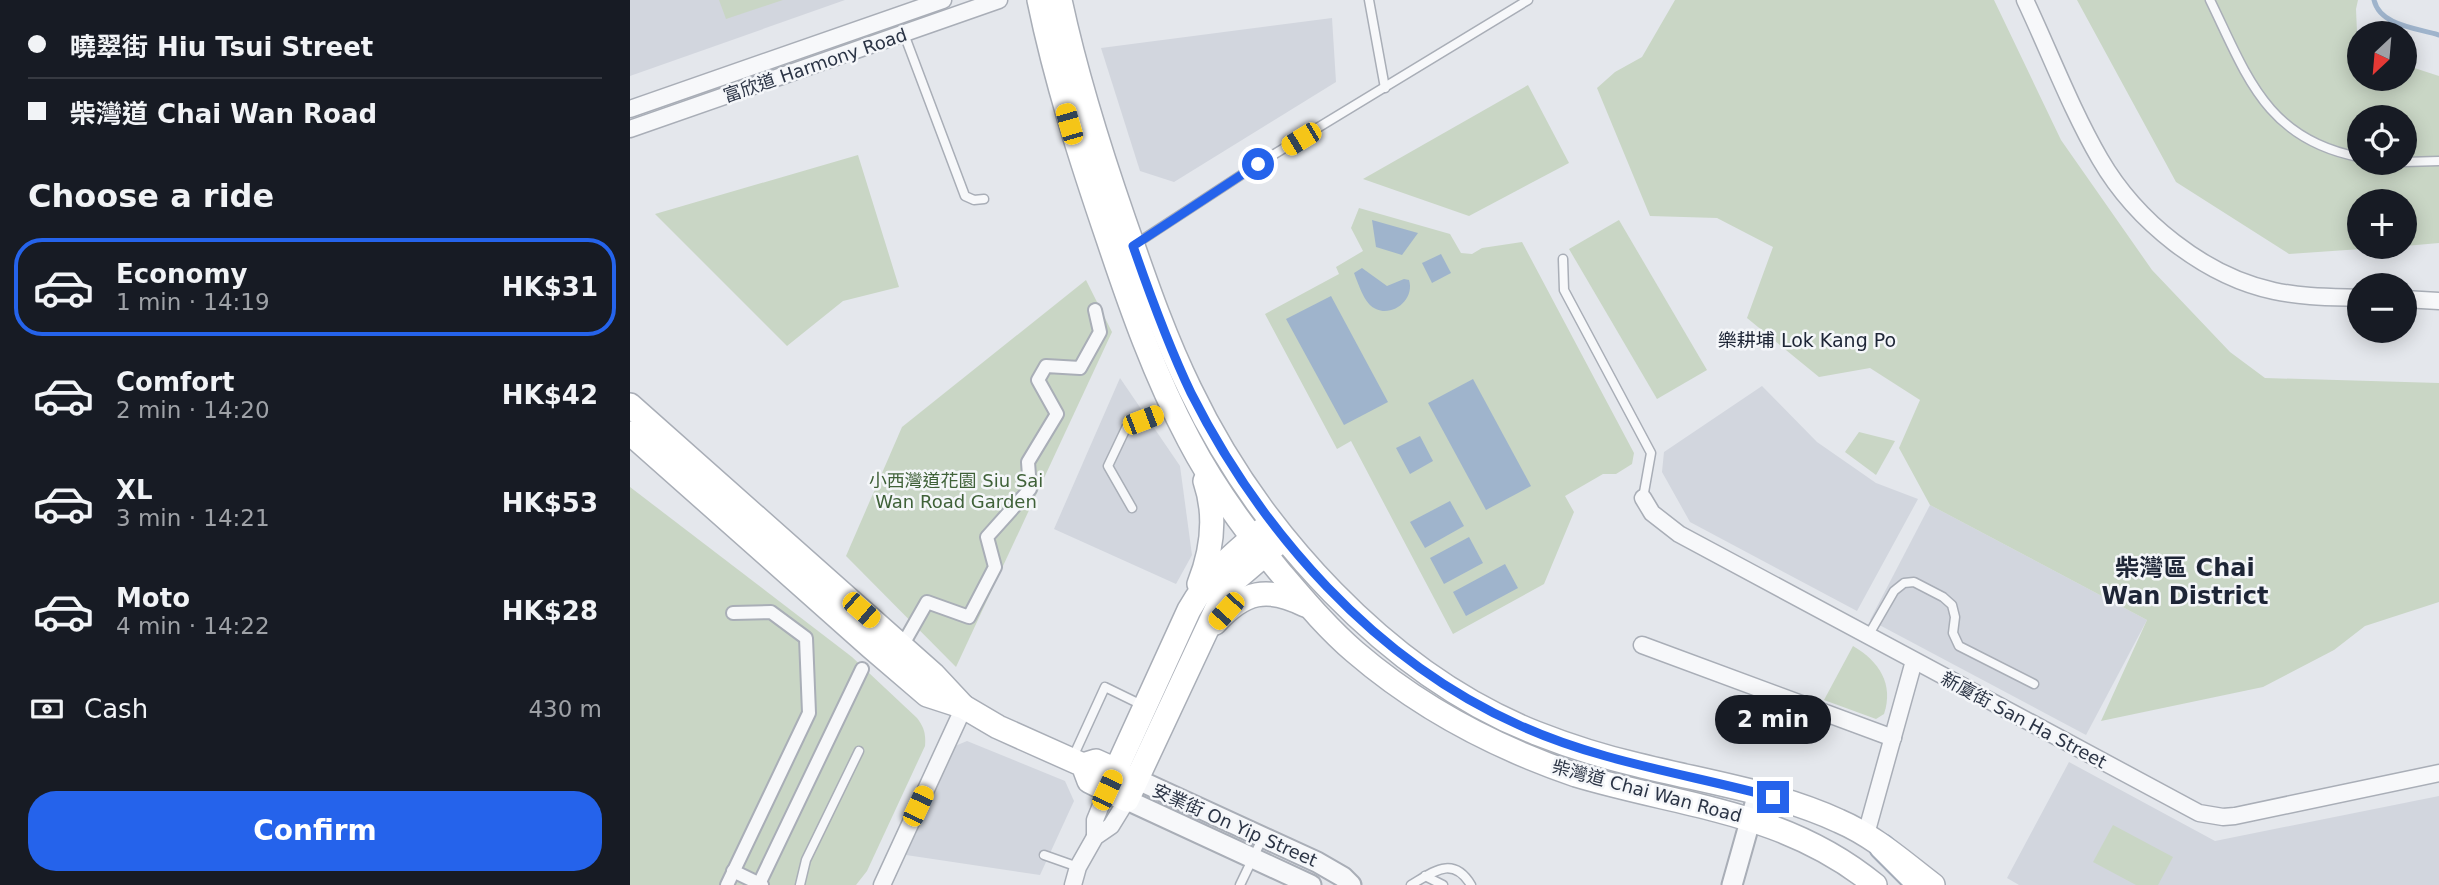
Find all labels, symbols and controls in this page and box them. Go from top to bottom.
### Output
north arrow [2347,21,2417,91]
map controls [2347,21,2417,343]
street label: 富欣道 Harmony Road [720,24,910,106]
text: 曉翠街 Hiu Tsui Street [70,32,373,62]
text: 柴灣道 Chai Wan Road [70,99,377,129]
car [1054,101,1085,147]
button: locate [2347,105,2417,175]
car [1278,119,1325,159]
route start [1242,148,1274,180]
text: Choose a ride [28,177,274,215]
button: + [2347,189,2417,259]
icon: car [32,256,95,319]
text: Economy [116,259,247,289]
text: HK$31 [502,272,598,302]
button: − [2347,273,2417,343]
text: 1 min · 14:19 [116,289,270,315]
district label: 樂耕埔 Lok Kang Po [1718,329,1896,351]
icon: car [32,364,95,427]
text: Comfort [116,367,234,397]
text: HK$42 [502,380,598,410]
text: 2 min · 14:20 [116,397,270,423]
car [1120,403,1167,437]
park label: 小西灣道花園 Siu Sai Wan Road Garden [869,470,1043,512]
icon: car [32,472,95,535]
text: XL [116,475,153,505]
text: HK$53 [502,488,598,518]
text: 3 min · 14:21 [116,505,270,531]
district label: 柴灣區 Chai Wan District [2102,554,2268,610]
icon: car [32,580,95,643]
text: Moto [116,583,190,613]
car [839,588,884,632]
car [1205,588,1248,634]
text: HK$28 [502,596,598,626]
text: 4 min · 14:22 [116,613,270,639]
street label: 新廈街 San Ha Street [1938,667,2110,773]
icon: cash [28,690,66,728]
text: Cash [84,694,148,724]
text: 430 m [528,696,602,722]
callout: 2 min [1715,696,1831,744]
text: 2 min [1737,706,1809,732]
street label: 柴灣道 Chai Wan Road [1550,756,1744,826]
car [1089,767,1126,813]
street label: 安業街 On Yip Street [1149,779,1321,871]
route end [1757,781,1789,813]
car [900,783,937,829]
button: Confirm [28,791,602,871]

